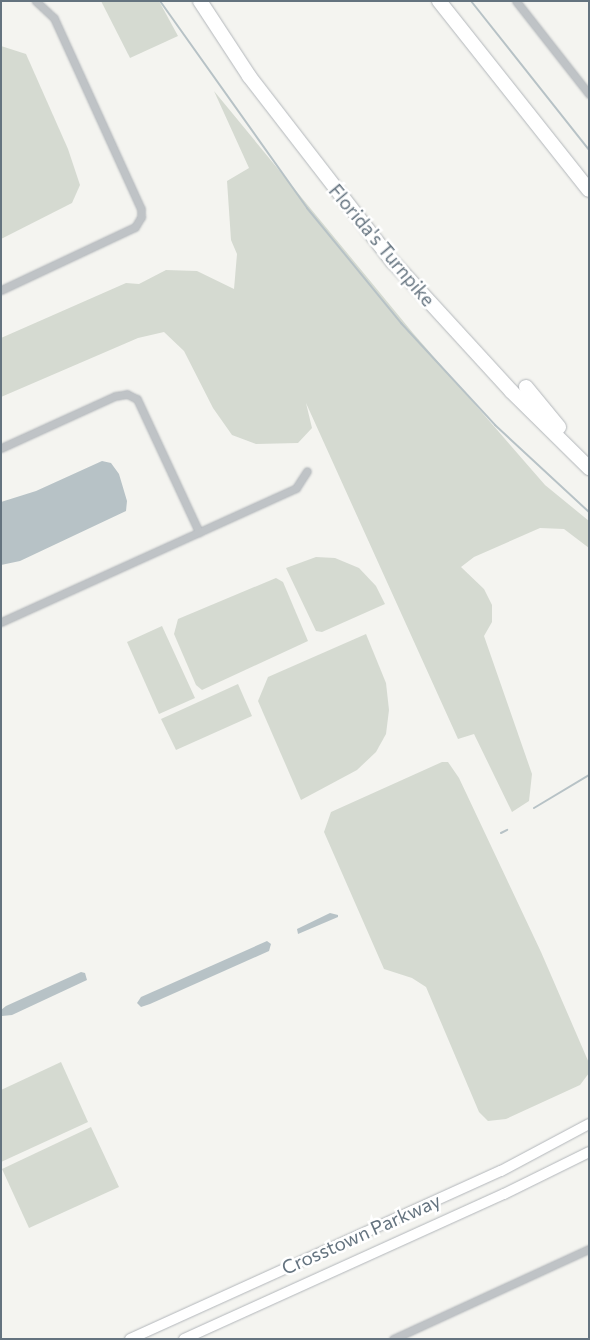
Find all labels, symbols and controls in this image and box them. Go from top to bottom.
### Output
street label: Florida's Turnpike [324,179,440,311]
street label: Crosstown Parkway [278,1189,444,1279]

